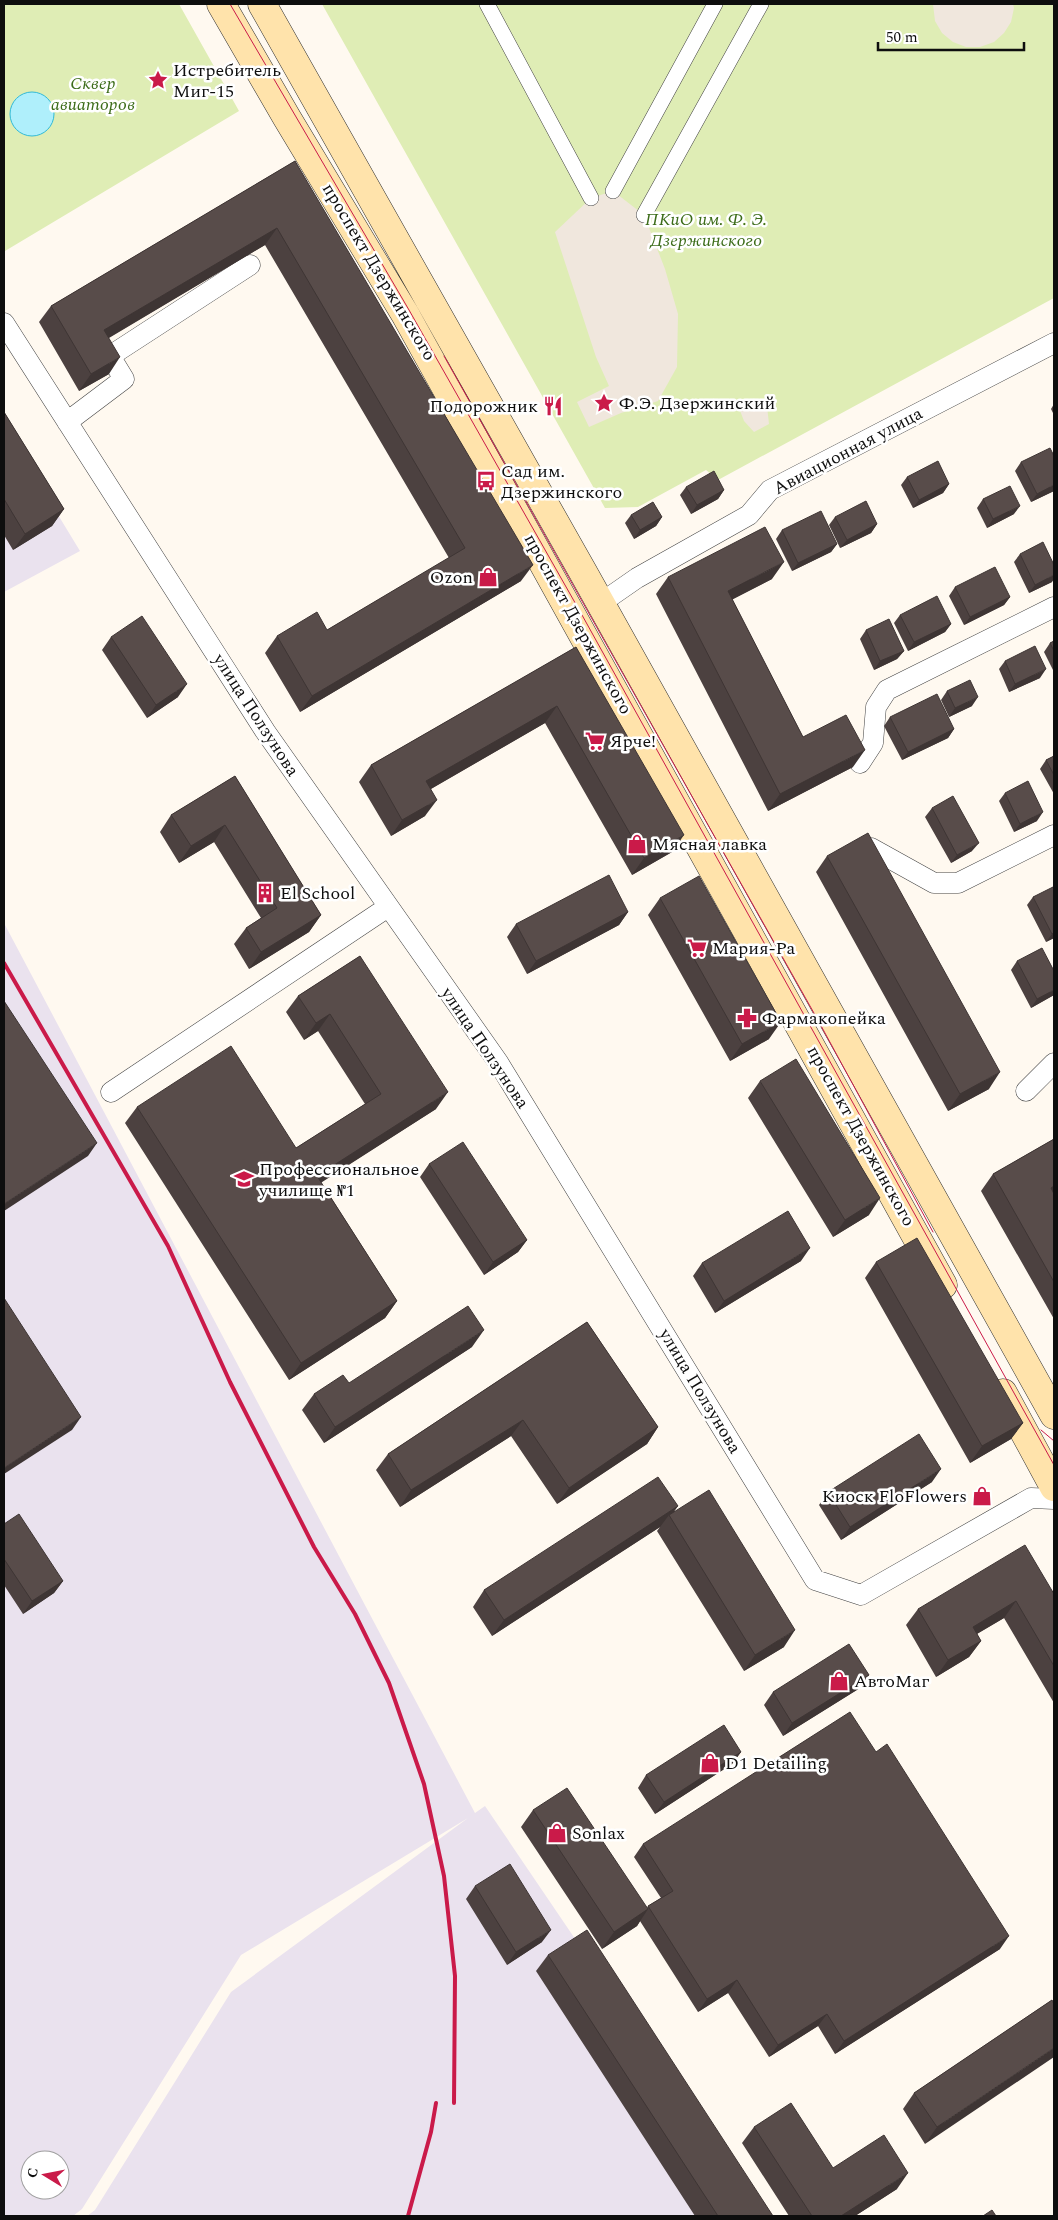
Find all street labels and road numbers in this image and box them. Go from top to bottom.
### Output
street label: проспект Дзержинского [315,178,443,366]
street label: Авиационная улица [768,400,928,502]
street label: проспект Дзержинского [517,529,639,719]
street label: улица Ползунова [205,647,306,782]
street label: улица Ползунова [434,981,536,1115]
street label: проспект Дзержинского [800,1041,922,1231]
street label: улица Ползунова [651,1322,748,1459]

